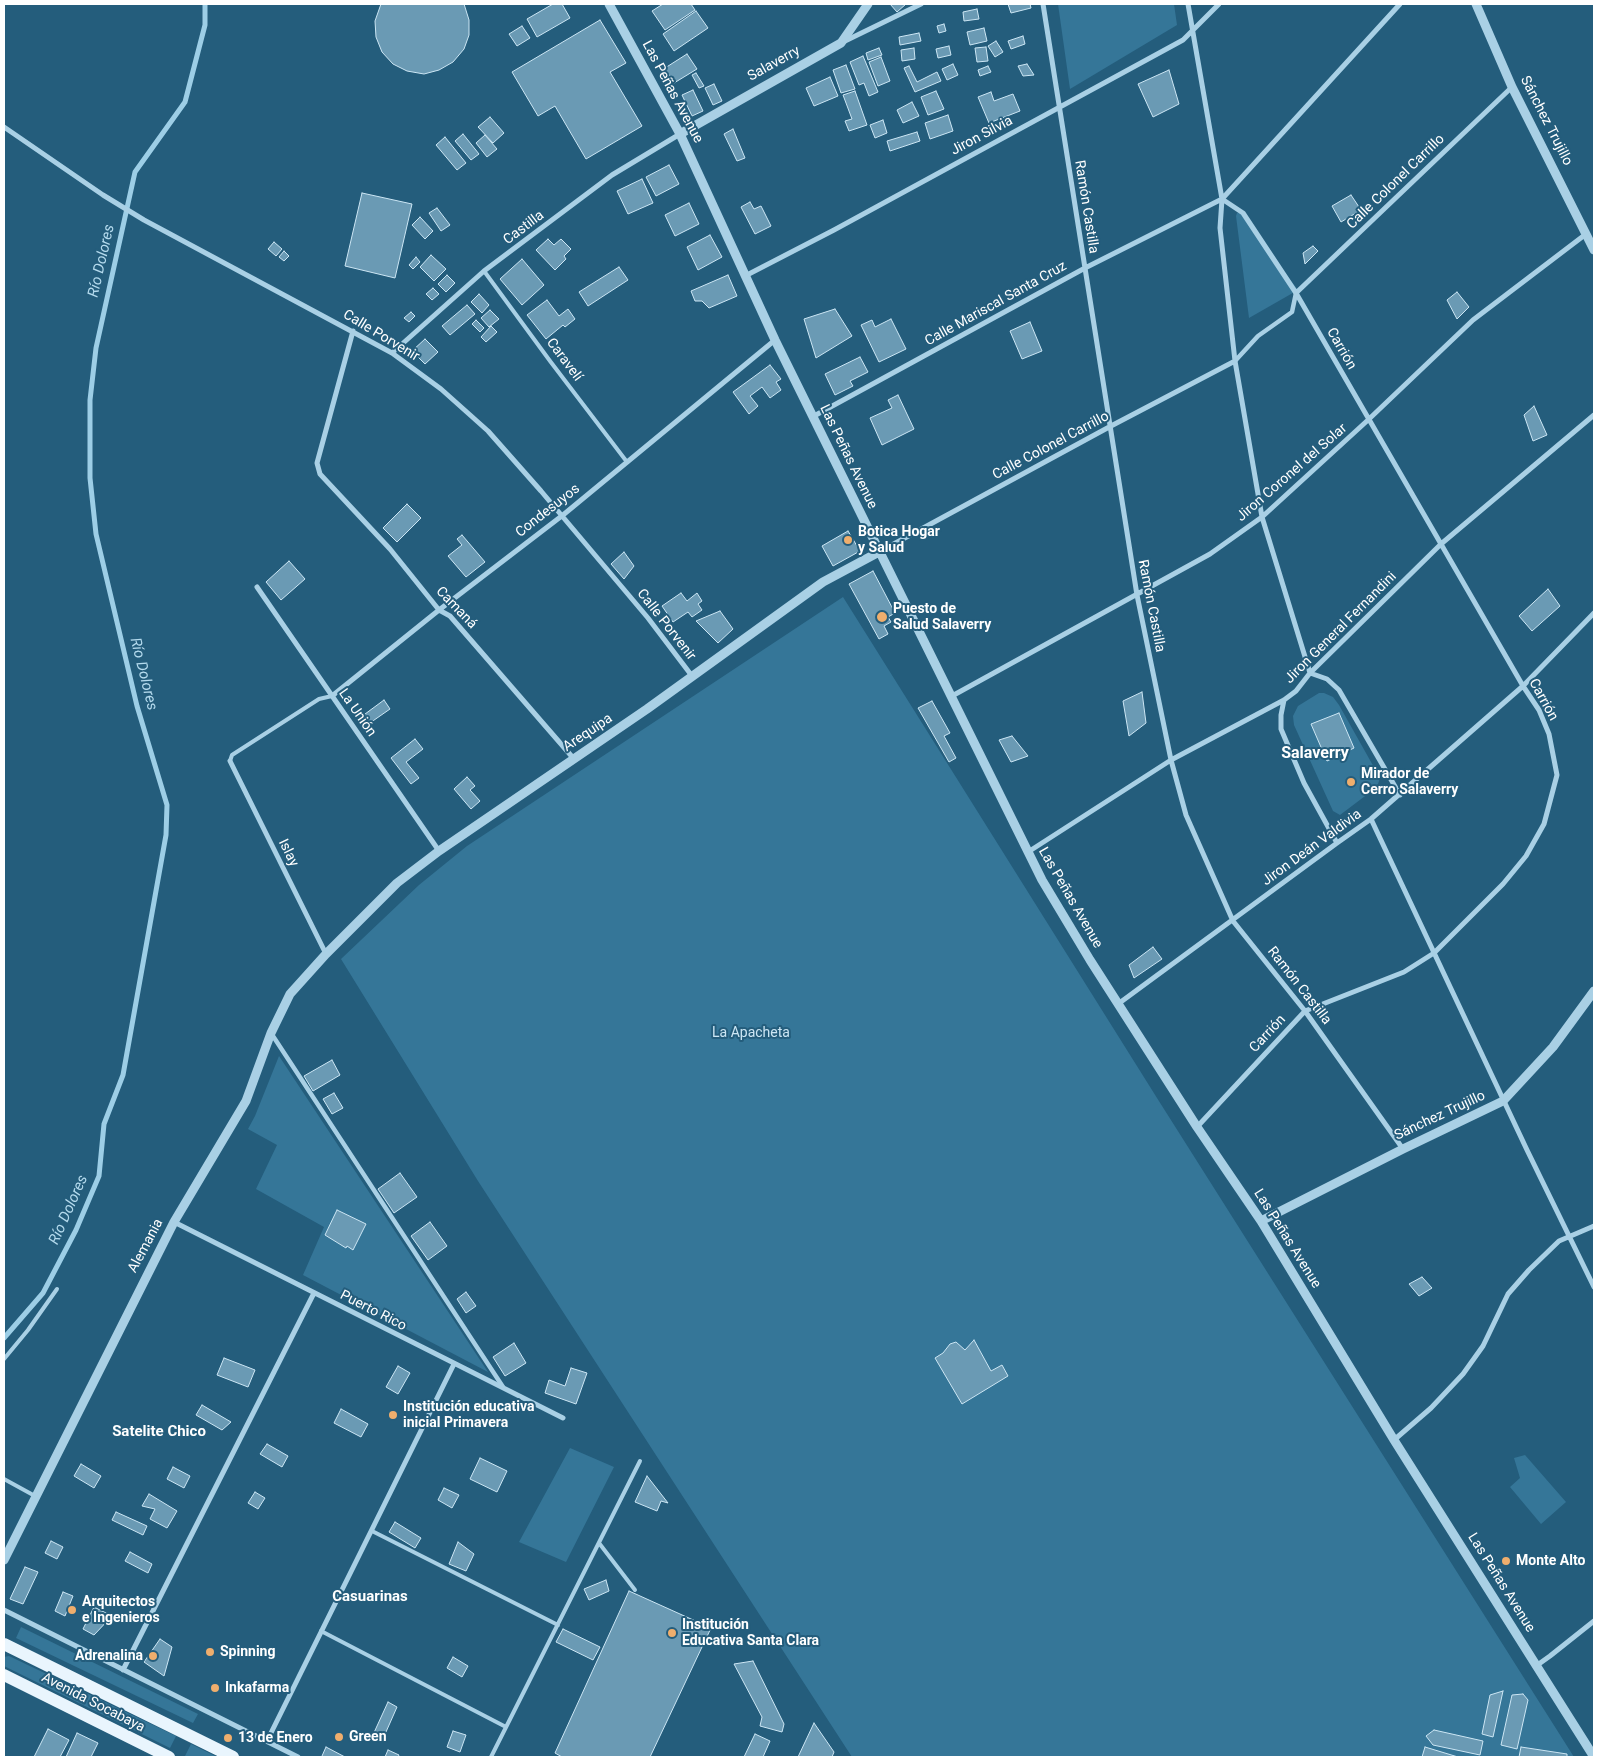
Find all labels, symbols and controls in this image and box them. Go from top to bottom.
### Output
street label: Las Peñas Avenue [638,38,706,146]
street label: Salaverry [745,43,803,85]
street label: Sánchez Trujillo [1516,73,1576,169]
street label: Jiron Silvia [948,113,1016,159]
street label: Calle Colonel Carrillo [1344,131,1448,233]
street label: Ramón Castilla [1070,159,1102,255]
street label: Castilla [500,207,548,249]
water label: Río Dolores [85,223,119,299]
street label: Calle Mariscal Santa Cruz [922,258,1070,350]
street label: Calle Porvenir [340,307,422,365]
street label: Carrión [1322,325,1360,373]
street label: Caravelí [542,335,586,385]
street label: Las Peñas Avenue [815,402,881,512]
street label: Calle Colonel Carrillo [990,408,1112,484]
street label: Jiron Coronel del Solar [1233,420,1351,526]
street label: Condesuyos [513,481,583,541]
place label: Botica Hogar y Salud [858,524,940,556]
marker: Botica Hogar y Salud [842,534,854,546]
street label: Ramón Castilla [1134,558,1168,654]
street label: Jiron General Fernandini [1282,569,1400,687]
street label: Camaná [432,583,480,633]
street label: Calle Porvenir [633,586,699,664]
place label: Puesto de Salud Salaverry [893,601,991,634]
marker: Puesto de Salud Salaverry [875,610,889,624]
water label: Río Dolores [125,636,161,712]
street label: Carrión [1525,676,1561,724]
street label: La Unión [334,686,380,740]
street label: Arequipa [560,710,616,756]
district label: Salaverry [1281,744,1349,764]
place label: Mirador de Cerro Salaverry [1361,766,1458,799]
marker: Mirador de Cerro Salaverry [1345,776,1357,788]
street label: Jiron Deán Valdivia [1259,806,1365,890]
street label: Islay [274,836,302,870]
street label: Las Peñas Avenue [1034,845,1106,951]
street label: Ramón Castilla [1263,944,1335,1028]
street label: Carrión [1246,1012,1290,1056]
park label: La Apacheta [712,1025,790,1041]
street label: Sánchez Trujillo [1392,1088,1488,1144]
water label: Río Dolores [46,1172,92,1248]
street label: Las Peñas Avenue [1250,1186,1324,1292]
street label: Alemania [125,1216,167,1276]
street label: Puerto Rico [337,1287,409,1335]
place label: Institución educativa inicial Primavera [403,1399,534,1431]
marker: Institución educativa inicial Primavera [387,1409,399,1421]
district label: Satelite Chico [112,1423,206,1441]
street label: Las Peñas Avenue [1464,1530,1538,1636]
place label: Monte Alto [1516,1553,1585,1569]
marker: Monte Alto [1500,1555,1512,1567]
district label: Casuarinas [332,1588,408,1606]
place label: Arquitectos e Ingenieros [82,1594,160,1626]
marker: Arquitectos e Ingenieros [66,1604,78,1616]
place label: Institución Educativa Santa Clara [682,1617,819,1650]
marker: Institución Educativa Santa Clara [666,1627,678,1639]
place label: Spinning [220,1644,275,1660]
marker: Spinning [204,1646,216,1658]
place label: Adrenalina [75,1648,143,1664]
marker: Adrenalina [147,1650,159,1662]
street label: Avenida Socabaya [38,1670,148,1736]
place label: Inkafarma [225,1680,289,1696]
marker: Inkafarma [209,1682,221,1694]
place label: Green [349,1729,387,1745]
place label: 13 de Enero [238,1730,313,1746]
marker: Green [333,1731,345,1743]
marker: 13 de Enero [222,1732,234,1744]

